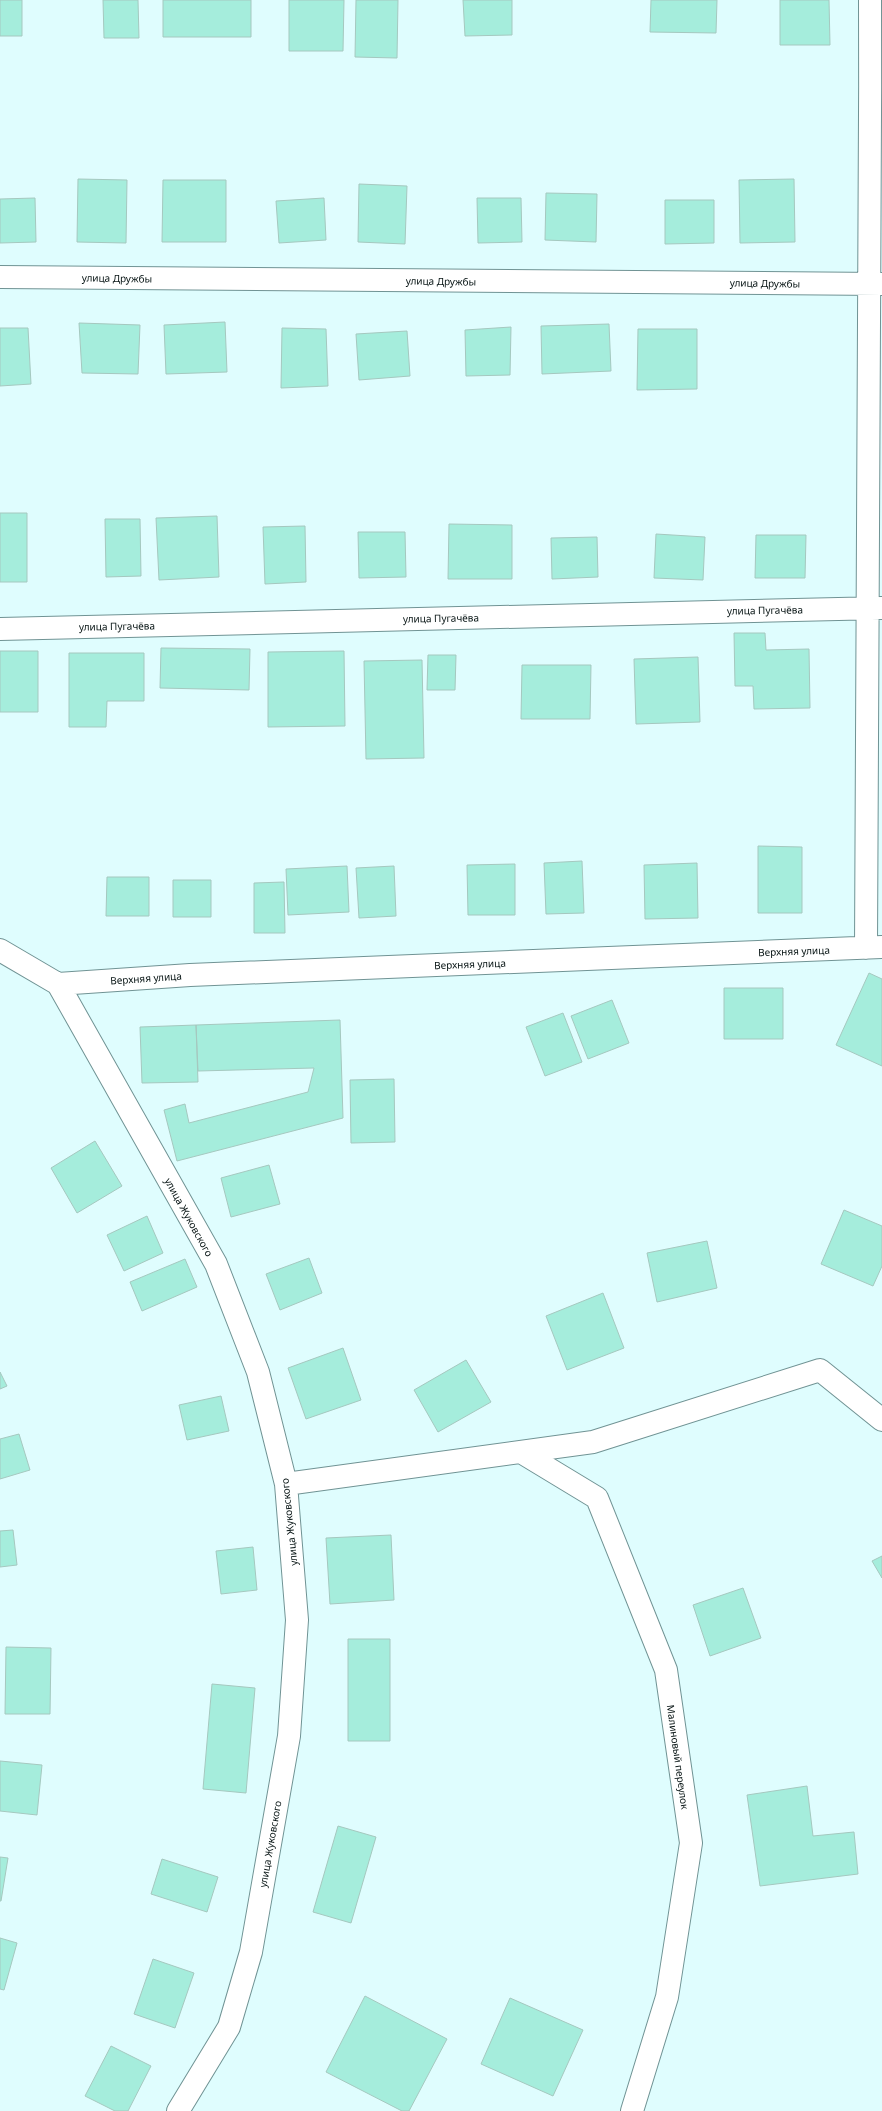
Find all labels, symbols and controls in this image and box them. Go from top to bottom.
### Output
street label: улица Дружбы [82,270,152,286]
street label: улица Дружбы [406,273,476,289]
street label: улица Дружбы [730,275,800,291]
street label: улица Пугачёва [727,602,803,618]
street label: улица Пугачёва [403,610,479,626]
street label: улица Пугачёва [79,618,155,634]
street label: Верхняя улица [758,943,830,959]
street label: Верхняя улица [434,956,506,972]
street label: Верхняя улица [110,969,182,987]
street label: улица Жуковского [162,1175,216,1259]
street label: улица Жуковского [277,1478,301,1566]
street label: Малиновый переулок [664,1704,692,1811]
street label: улица Жуковского [255,1799,285,1888]

